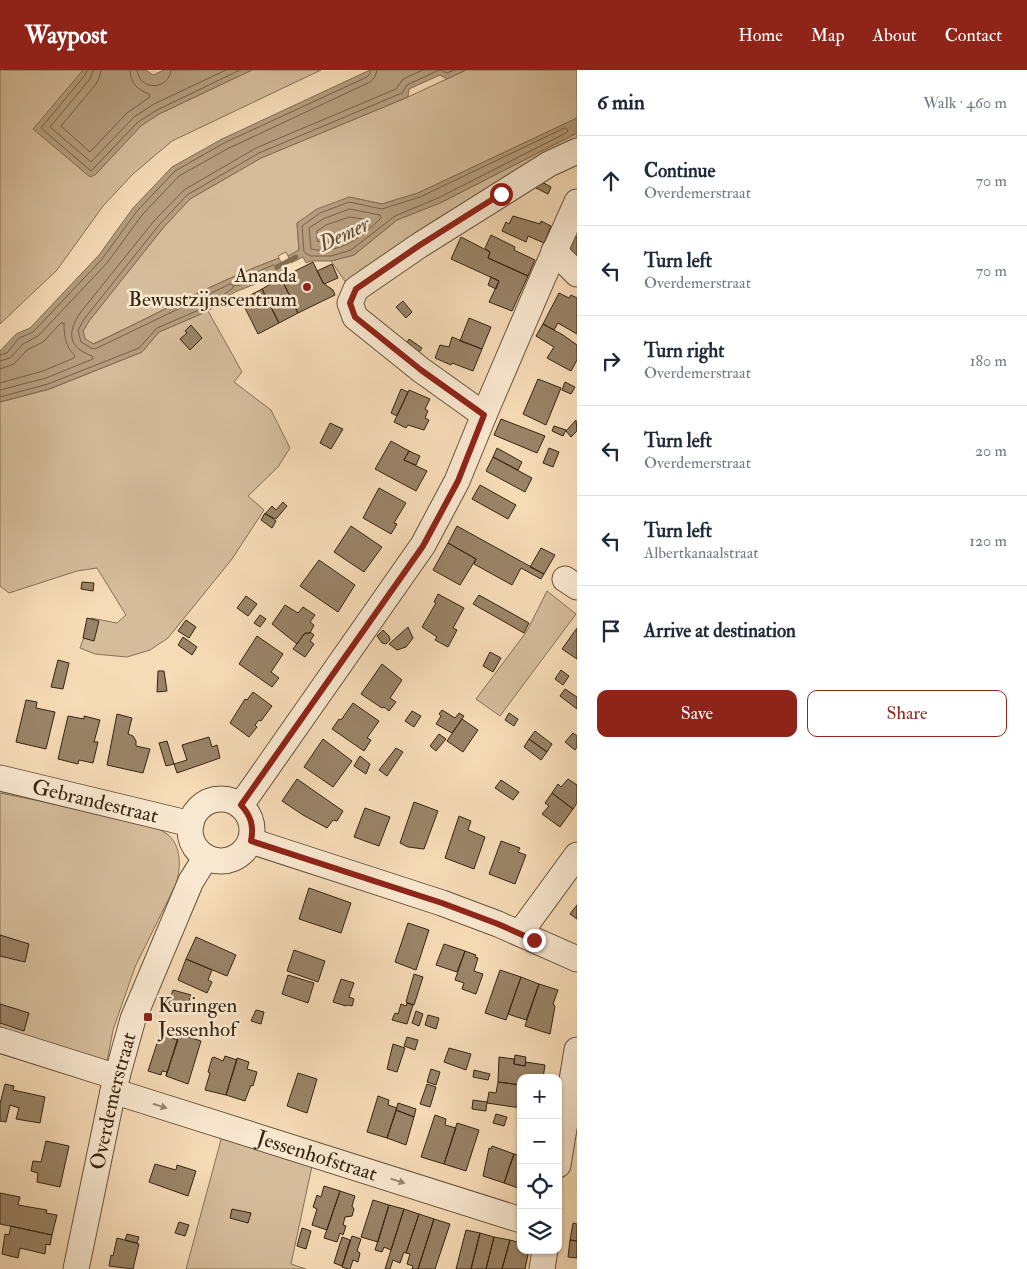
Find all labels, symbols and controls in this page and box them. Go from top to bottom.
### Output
text: Waypost [25,20,107,51]
text: Home [738,24,783,47]
text: Map [811,24,845,47]
text: About [873,24,917,47]
text: Contact [945,24,1002,47]
text: 6 min [597,89,645,116]
text: Walk · 460 m [923,93,1007,113]
text: Continue [644,159,715,183]
icon: ahead [597,167,625,195]
text: 70 m [976,171,1007,191]
route start [490,183,513,206]
text: Overdemerstraat [644,183,751,203]
water label: Demer [313,209,376,258]
text: Turn left [644,249,712,273]
icon: left [597,257,625,285]
text: 70 m [976,261,1007,281]
place label: Ananda Bewustzijnscentrum [128,262,297,313]
text: Overdemerstraat [644,273,751,293]
marker: Ananda Bewustzijnscentrum [301,281,313,293]
text: Turn right [644,339,724,363]
icon: right [597,347,625,375]
text: 180 m [970,351,1007,371]
text: Overdemerstraat [644,363,751,383]
text: Turn left [644,429,712,453]
icon: left [597,437,625,465]
text: 20 m [975,441,1007,461]
text: Overdemerstraat [644,453,751,473]
text: Turn left [644,519,712,543]
icon: left [597,527,625,555]
text: 120 m [969,531,1007,551]
text: Albertkanaalstraat [644,543,758,563]
icon: arrive [597,617,625,645]
text: Arrive at destination [644,619,796,643]
button: Save [597,690,797,737]
button: Share [807,690,1007,737]
street label: Gebrandestraat [29,773,161,829]
route end [523,929,546,952]
place label: Kuringen Jessenhof [157,992,240,1043]
marker: Kuringen Jessenhof [142,1011,154,1023]
street label: Overdemerstraat [84,1029,142,1172]
map controls [517,1074,562,1254]
button: + [517,1074,562,1119]
one-way arrow [152,1103,167,1110]
button: − [517,1119,562,1164]
street label: Jessenhofstraat [253,1124,381,1187]
button: locate [517,1164,562,1209]
one-way arrow [391,1178,406,1186]
button: layers [517,1209,562,1254]

